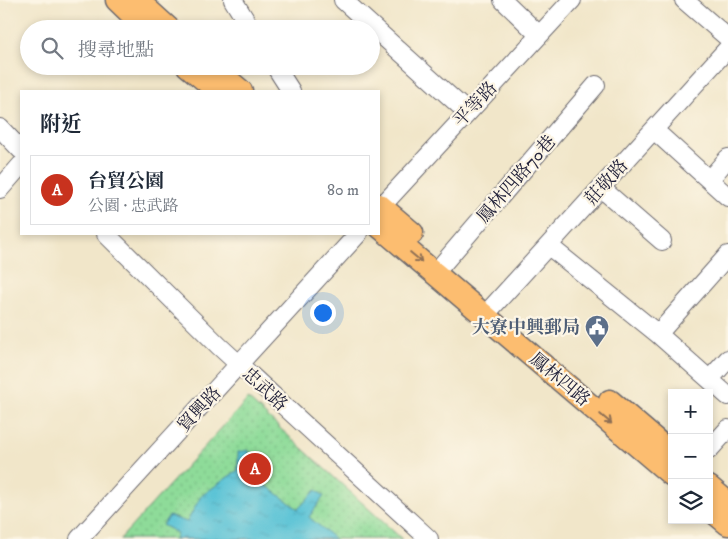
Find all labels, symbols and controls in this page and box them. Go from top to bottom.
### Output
search box [20,20,380,75]
icon: search [38,34,66,62]
text: 搜尋地點 [78,39,154,62]
street label: 平等路 [449,77,502,132]
text: 附近 [40,112,82,138]
street label: 鳳林四路70巷 [473,131,561,228]
street label: 莊敬路 [581,155,633,210]
text: 台貿公園 [88,170,164,193]
text: A [52,180,62,200]
text: 80 m [327,180,359,200]
text: 公園 · 忠武路 [88,196,179,216]
one-way arrow [410,251,423,262]
your location [310,300,336,326]
public building icon: 大寮中興郵局 [584,314,610,348]
place label: 大寮中興郵局 [472,317,580,339]
street label: 鳳林四路 [525,348,594,411]
street label: 忠武路 [237,363,292,416]
street label: 貿興路 [173,382,226,437]
map controls [668,389,713,524]
button: + [668,389,713,434]
one-way arrow [600,413,613,425]
button: − [668,434,713,479]
pin: A [239,450,271,488]
button: layers [668,479,713,524]

